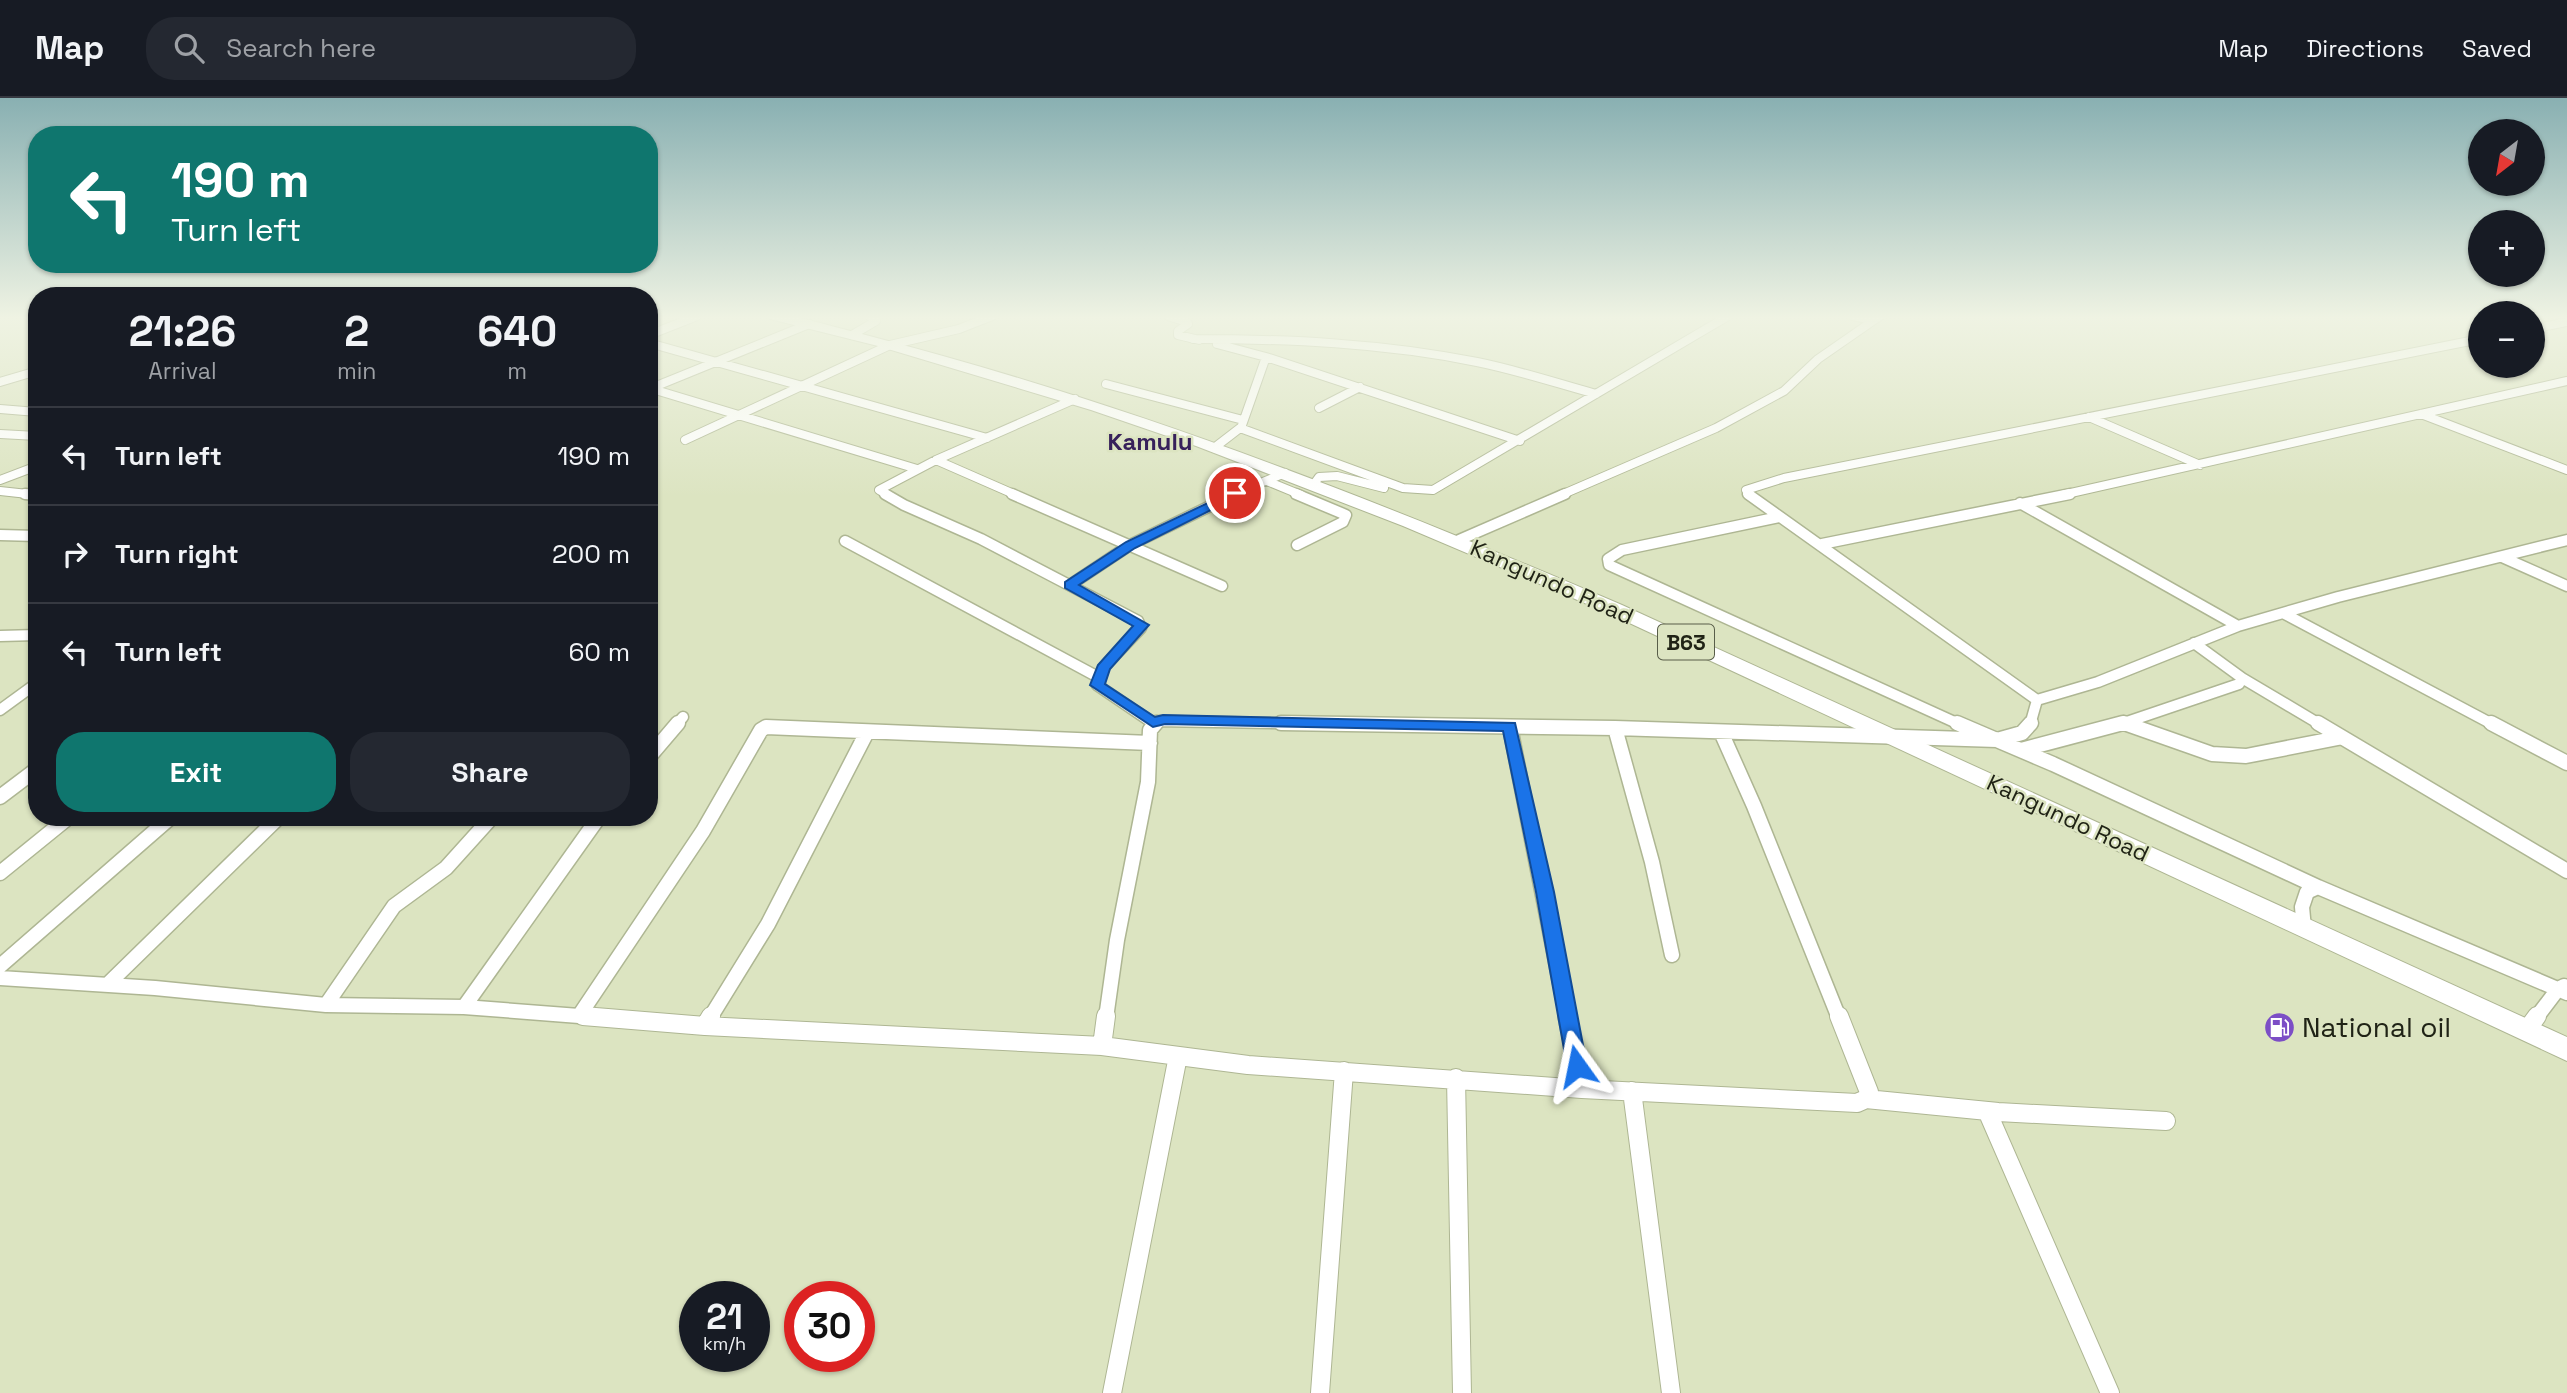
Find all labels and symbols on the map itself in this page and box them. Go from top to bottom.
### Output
north arrow [2468,119,2544,196]
district label: Kamulu [1107,426,1193,457]
pin [1205,463,1265,523]
street label: Kangundo Road [1466,533,1638,631]
road number: B63 [1658,624,1714,660]
street label: Kangundo Road [1982,767,2154,869]
place label: National oil [2302,1009,2451,1045]
fuel station icon: National oil [2262,1010,2296,1044]
position arrow [1540,1029,1614,1103]
speed limit sign: 30 [784,1281,875,1372]

